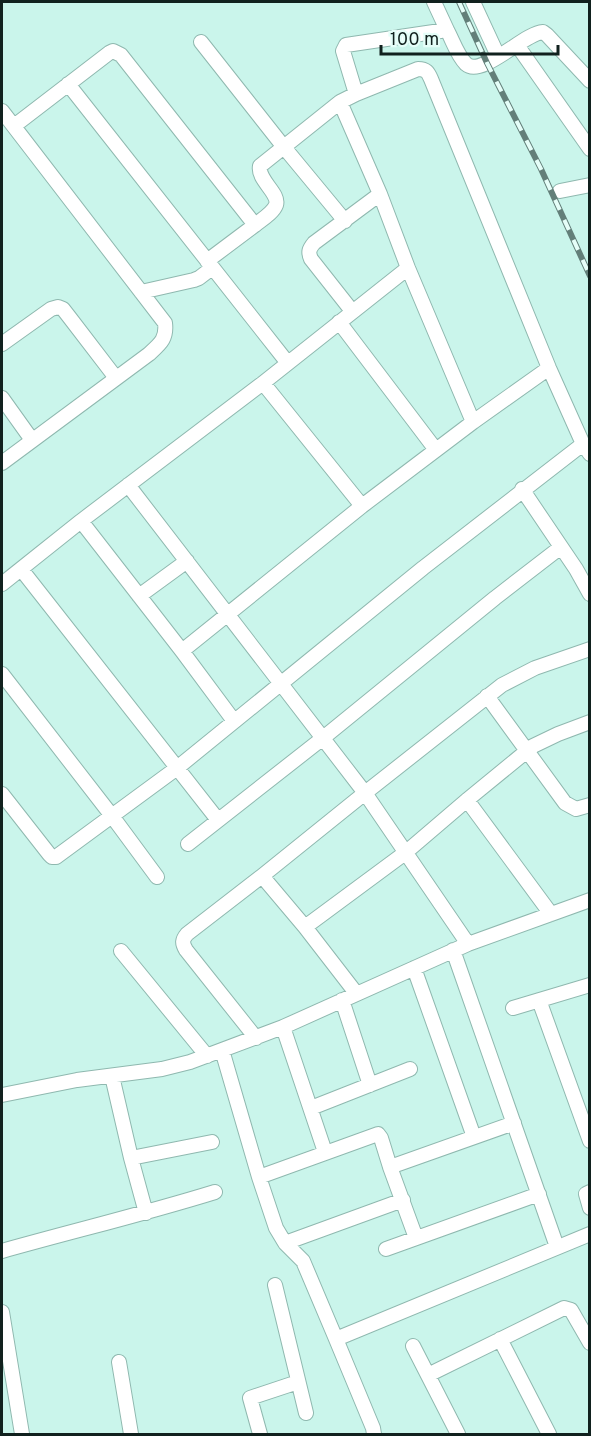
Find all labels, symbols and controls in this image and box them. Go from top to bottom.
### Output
scale bar [381,18,558,56]
text: 100 m [390,29,439,52]

